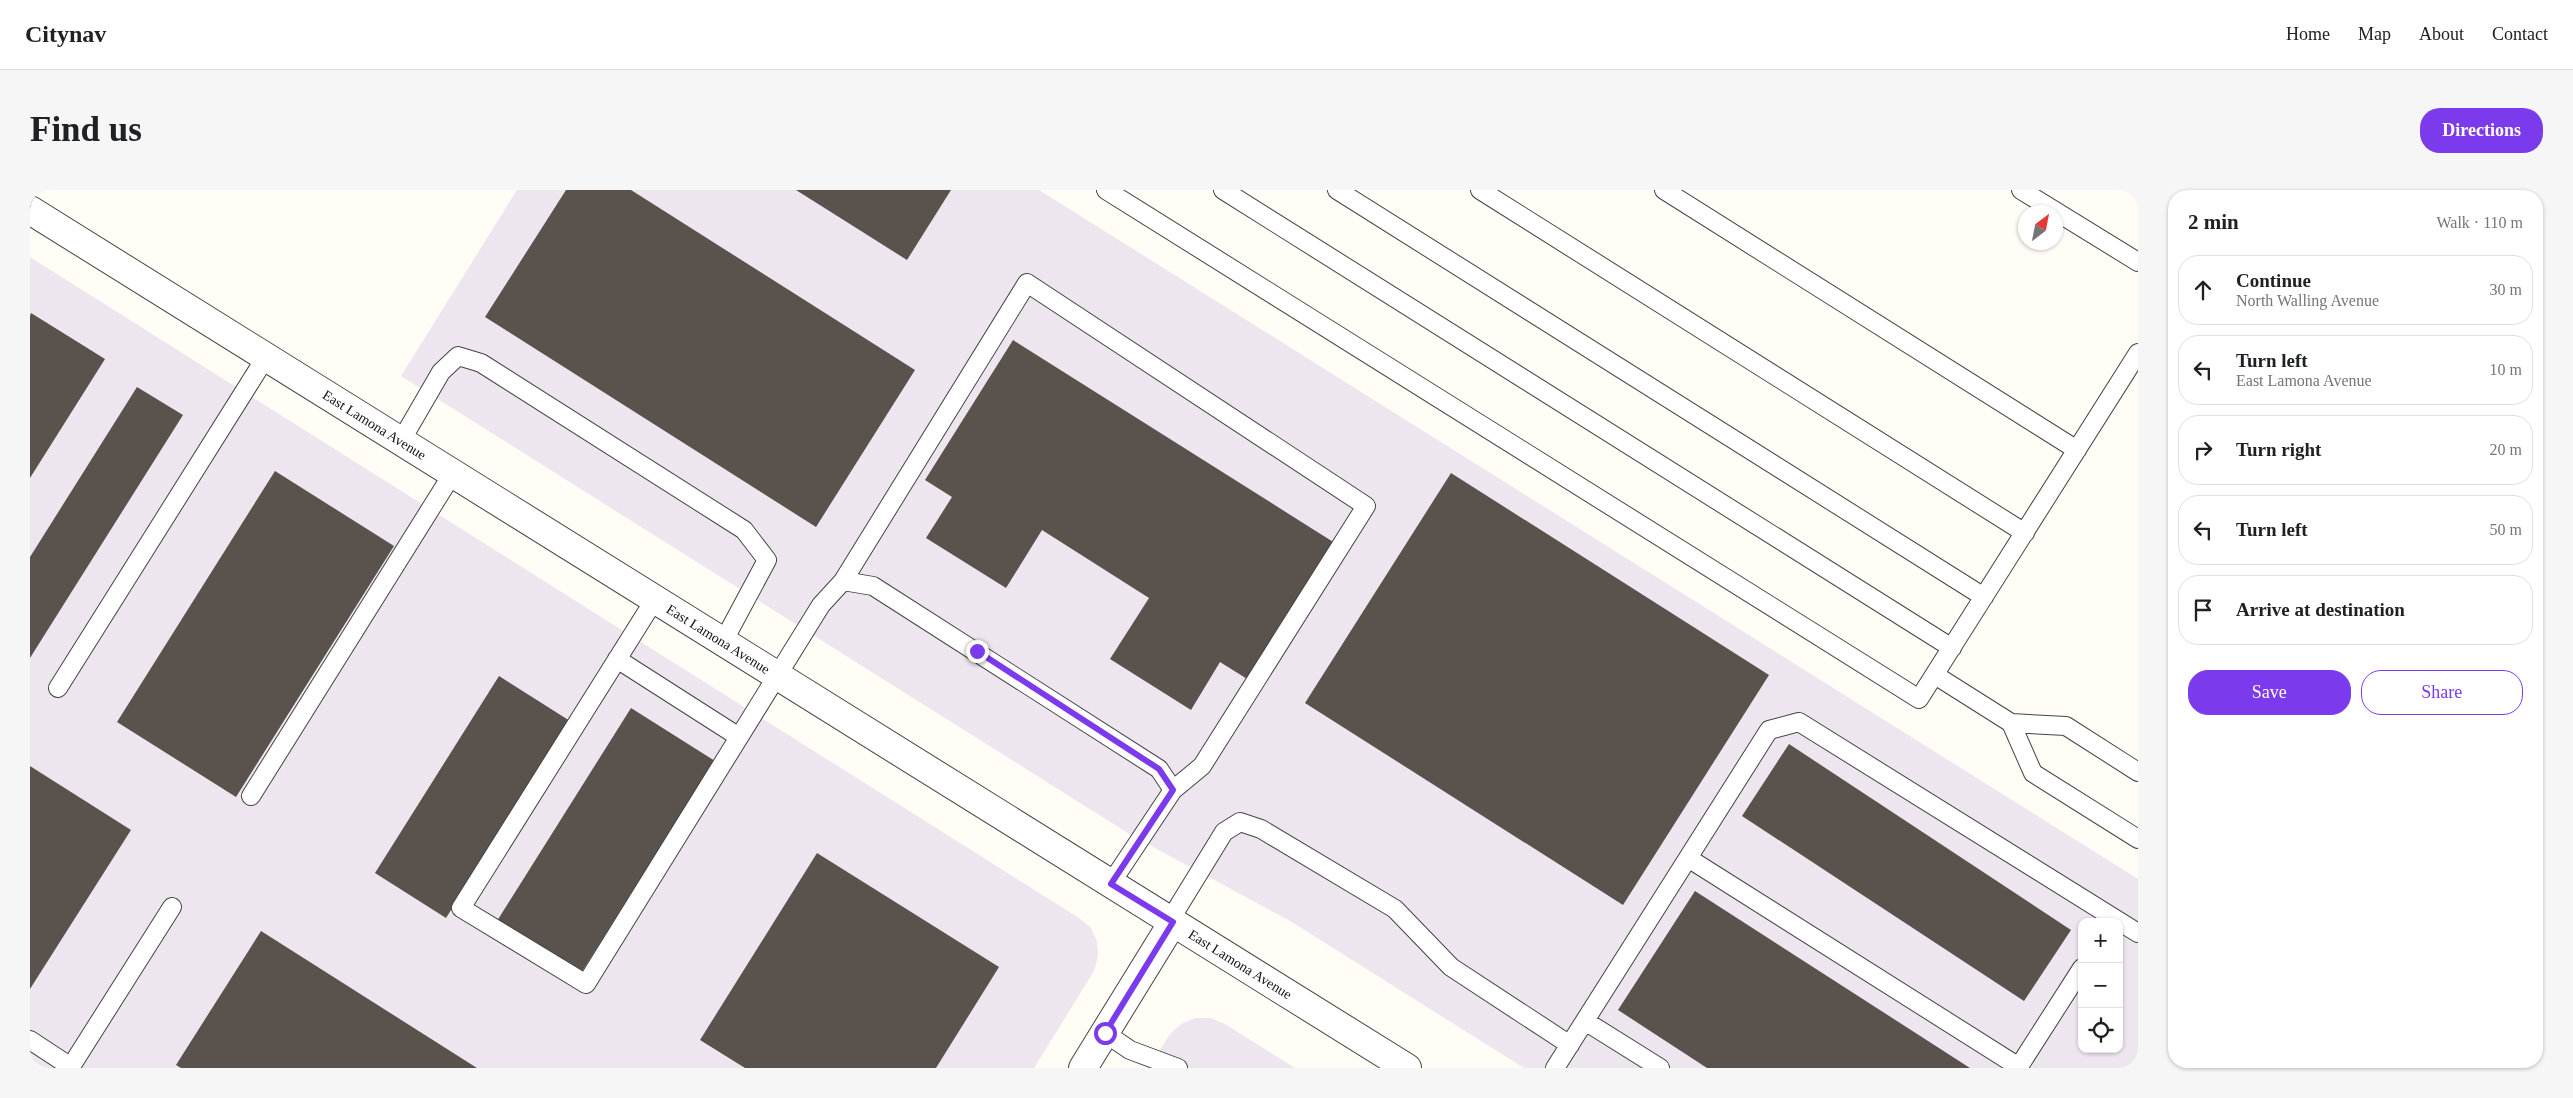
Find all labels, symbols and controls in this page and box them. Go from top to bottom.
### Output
text: Citynav [25,21,106,47]
text: Home [2286,24,2330,44]
text: Map [2358,24,2391,44]
text: About [2419,24,2464,44]
text: Contact [2492,24,2548,44]
button: Directions [2420,108,2543,153]
text: Find us [30,110,142,149]
north arrow [2018,205,2063,250]
text: 2 min [2188,210,2239,234]
text: Walk · 110 m [2436,214,2523,231]
text: Continue [2236,270,2311,291]
icon: ahead [2189,276,2217,304]
text: 30 m [2490,281,2522,298]
text: North Walling Avenue [2236,292,2379,309]
text: Turn left [2236,350,2308,371]
icon: left [2189,356,2217,384]
text: 10 m [2490,361,2522,378]
text: East Lamona Avenue [2236,372,2372,389]
street label: East Lamona Avenue [320,387,429,462]
icon: right [2189,436,2217,464]
text: Turn right [2236,439,2321,460]
text: 20 m [2490,441,2522,458]
icon: left [2189,516,2217,544]
text: Turn left [2236,519,2308,540]
text: 50 m [2490,521,2522,538]
icon: arrive [2189,596,2217,624]
text: Arrive at destination [2236,599,2405,620]
street label: East Lamona Avenue [664,601,773,677]
route end [966,640,989,663]
button: Save [2188,670,2351,715]
button: Share [2361,670,2523,715]
map controls [2078,918,2123,1053]
button: + [2078,918,2123,963]
street label: East Lamona Avenue [1186,926,1295,1002]
button: − [2078,963,2123,1008]
button: locate [2078,1008,2123,1053]
route start [1094,1022,1117,1045]

